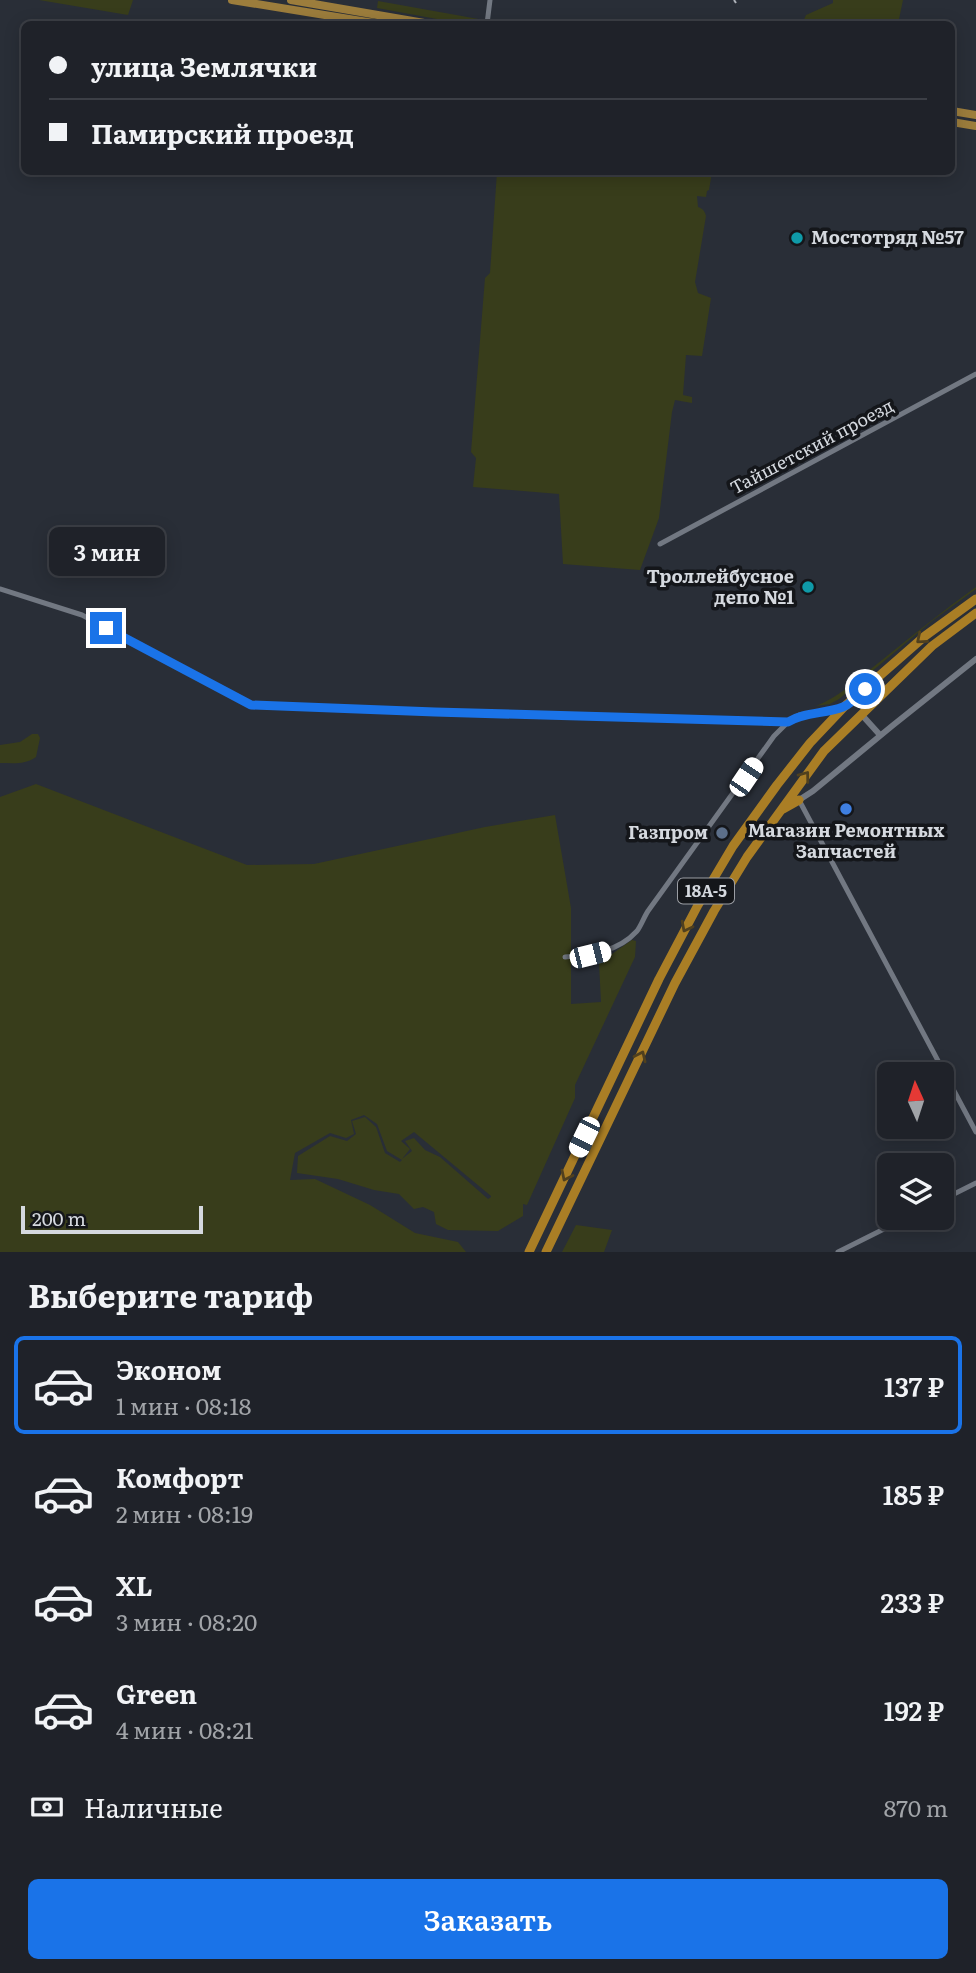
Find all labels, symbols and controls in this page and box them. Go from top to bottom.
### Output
text: улица Землячки [91,46,317,85]
text: Памирский проезд [91,113,354,152]
place label: Мостотряд №57 [811,223,964,250]
marker: Мостотряд №57 [789,230,805,246]
street label: Тайшетский проезд [725,391,898,500]
callout: 3 мин [48,526,164,576]
text: 3 мин [73,534,141,568]
place label: Троллейбусное депо №1 [647,562,795,610]
marker: Троллейбусное депо №1 [800,579,816,595]
route end [90,612,122,644]
one-way arrow [917,631,929,644]
route start [849,673,881,705]
car [726,754,767,800]
one-way arrow [797,771,810,784]
marker: Магазин Ремонтных Запчастей [838,801,854,817]
place label: Магазин Ремонтных Запчастей [748,816,944,864]
place label: Газпром [628,818,708,845]
marker: Газпром [714,825,730,841]
road number: 18А-5 [678,878,734,904]
one-way arrow [681,920,694,932]
car [568,940,613,970]
one-way arrow [632,1051,646,1063]
north arrow [877,1062,954,1139]
map controls [877,1062,954,1230]
car [566,1114,603,1160]
button: layers [877,1153,954,1230]
one-way arrow [560,1169,574,1181]
scale bar [21,1203,203,1235]
text: 200 m [32,1204,86,1232]
text: Выберите тариф [28,1270,313,1318]
text: Эконом [116,1349,221,1388]
icon: car [32,1354,95,1417]
text: 137 ₽ [884,1366,944,1405]
text: 1 мин · 08:18 [116,1388,251,1422]
text: Комфорт [116,1457,243,1496]
icon: car [32,1462,95,1525]
text: 185 ₽ [883,1474,944,1513]
text: 2 мин · 08:19 [116,1496,253,1530]
text: XL [116,1565,153,1604]
icon: car [32,1570,95,1633]
text: 233 ₽ [881,1582,944,1621]
text: 3 мин · 08:20 [116,1604,257,1638]
text: Green [116,1673,197,1712]
icon: car [32,1678,95,1741]
text: 192 ₽ [884,1690,944,1729]
text: 4 мин · 08:21 [116,1712,254,1746]
text: Наличные [84,1787,223,1826]
icon: cash [28,1788,66,1826]
text: 870 m [884,1790,948,1824]
button: Заказать [28,1879,948,1959]

